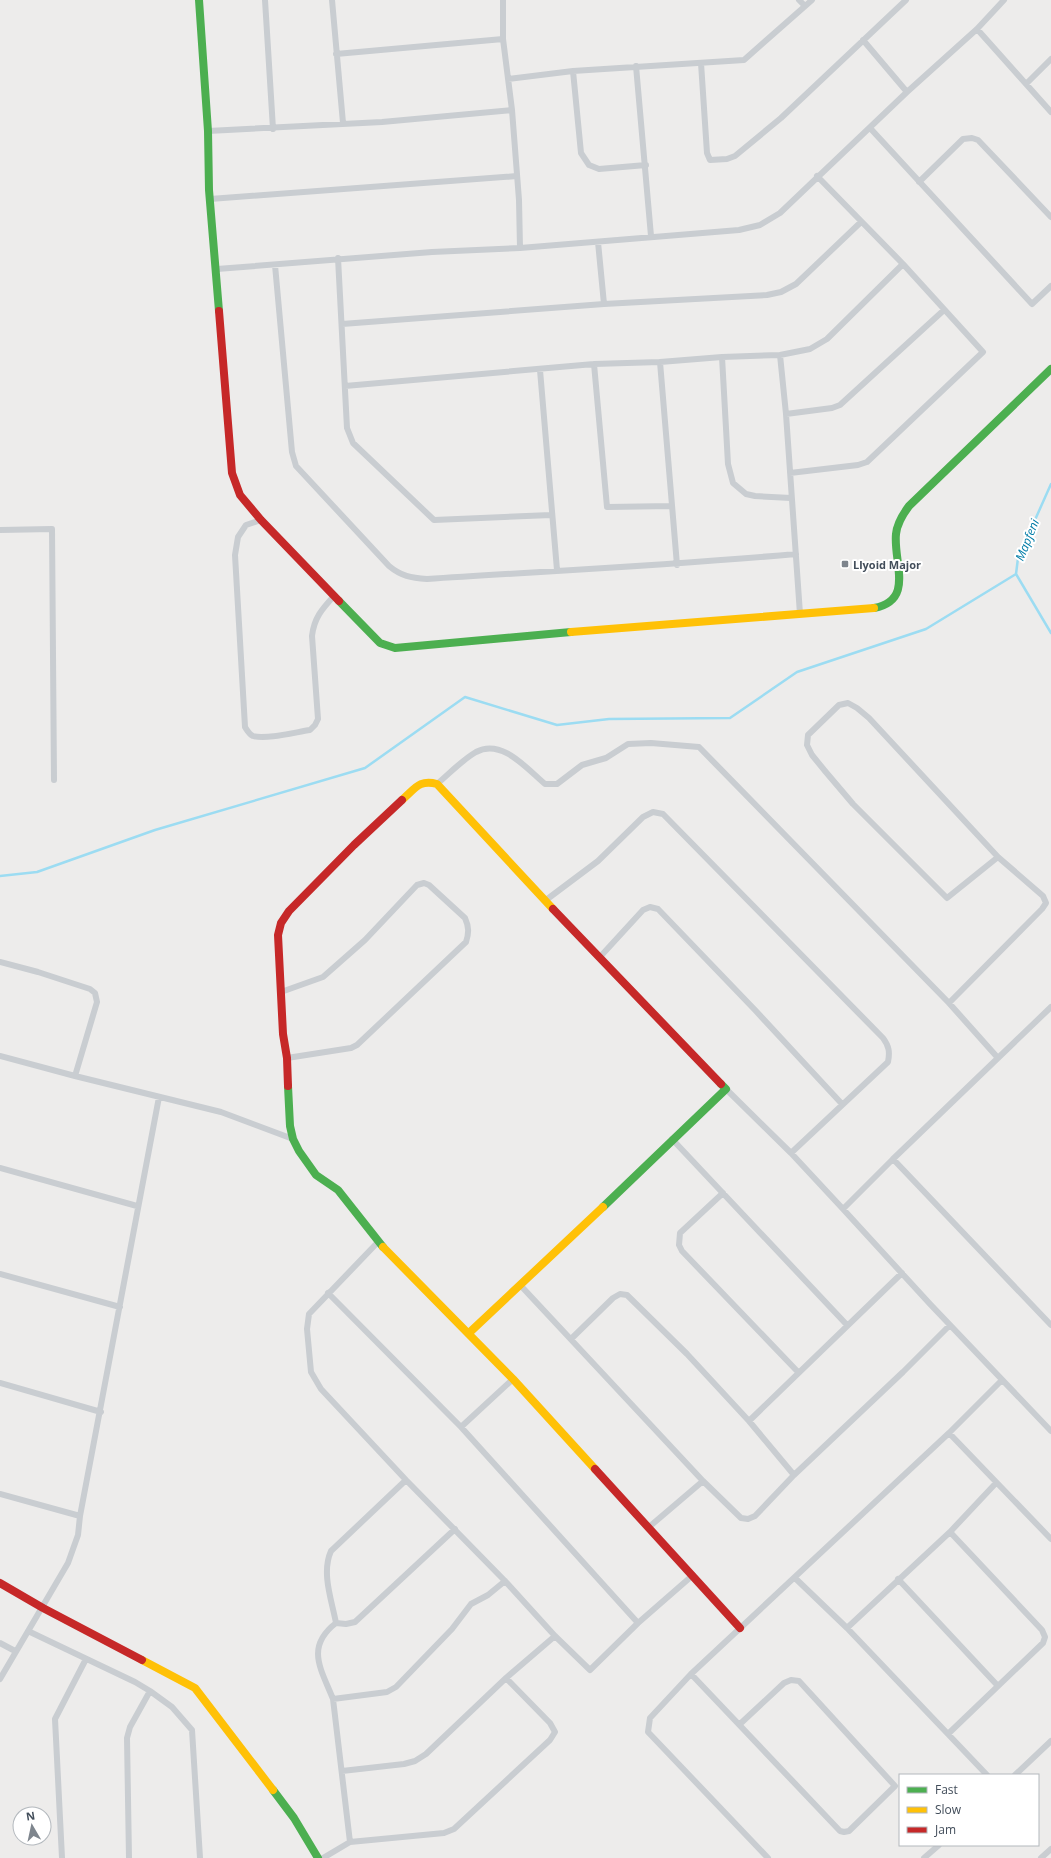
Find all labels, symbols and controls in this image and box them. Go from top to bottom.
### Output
water label: Mapfeni [1011,516,1043,563]
place label: Llyoid Major [853,557,921,572]
marker: Llyoid Major [840,559,850,569]
legend [899,1774,1039,1846]
text: Fast [935,1781,958,1798]
text: Slow [935,1801,962,1818]
north arrow [12,1806,52,1846]
text: N [25,1808,36,1824]
text: Jam [934,1821,956,1838]

